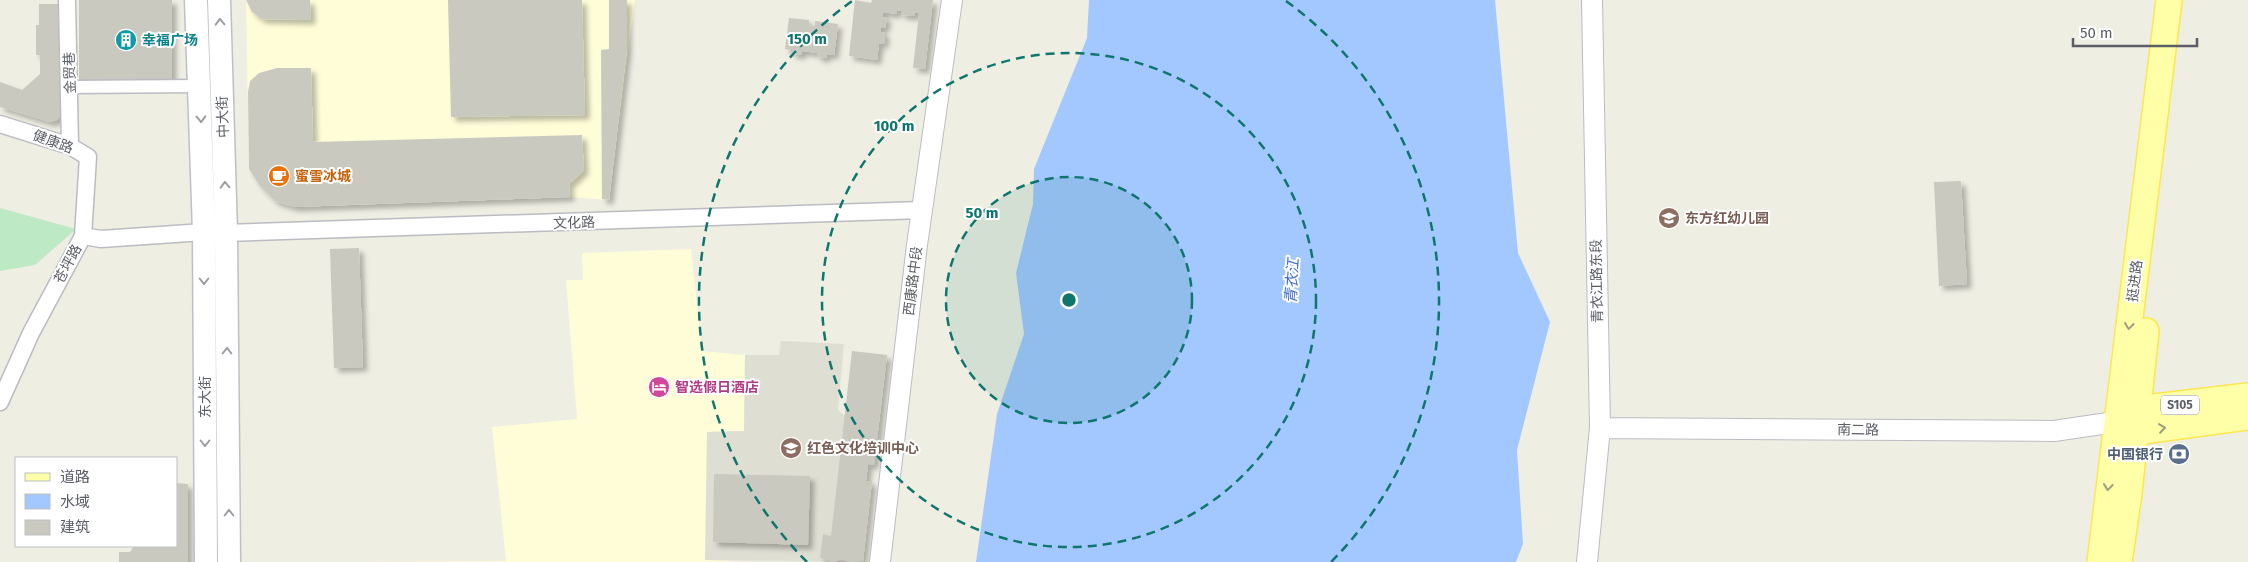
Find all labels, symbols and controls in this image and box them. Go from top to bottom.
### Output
scale bar [2073,15,2197,47]
one-way arrow [215,18,225,26]
text: 50 m [2080,24,2113,42]
building icon: 幸福广场 [114,28,138,52]
text: 150 m [787,30,827,48]
place label: 幸福广场 [142,32,198,49]
street label: 金贸巷 [61,52,79,94]
street label: 中大街 [214,96,232,138]
one-way arrow [195,115,206,123]
text: 100 m [874,117,914,135]
street label: 健康路 [30,127,76,157]
cafe icon: 蜜雪冰城 [267,164,291,188]
place label: 蜜雪冰城 [295,168,351,185]
one-way arrow [220,180,230,188]
text: 50 m [965,204,999,222]
school or university icon: 东方红幼儿园 [1657,206,1681,230]
place label: 东方红幼儿园 [1685,210,1769,227]
street label: 文化路 [553,214,595,232]
street label: 青衣江路东段 [1588,239,1606,323]
street label: 苍坪路 [51,241,85,287]
street label: 西康路中段 [900,245,926,317]
water label: 青衣江 [1281,256,1303,304]
street label: 挺进路 [2124,259,2146,303]
one-way arrow [199,277,209,285]
centre of rings [1060,291,1078,309]
one-way arrow [2124,323,2135,331]
one-way arrow [222,347,232,354]
hotel icon: 智选假日酒店 [647,375,671,399]
street label: 东大街 [197,376,214,418]
place label: 智选假日酒店 [675,379,759,396]
road number: S105 [2161,396,2199,414]
street label: 南二路 [1837,421,1879,439]
one-way arrow [2158,423,2166,434]
school or university icon: 红色文化培训中心 [779,436,803,460]
one-way arrow [200,440,210,447]
place label: 红色文化培训中心 [807,440,919,457]
bank icon: 中国银行 [2167,442,2191,466]
place label: 中国银行 [2107,446,2163,463]
legend [15,457,178,547]
text: 道路 [60,468,90,486]
one-way arrow [2103,484,2114,492]
text: 水域 [60,493,90,511]
one-way arrow [224,509,234,517]
text: 建筑 [60,518,90,536]

